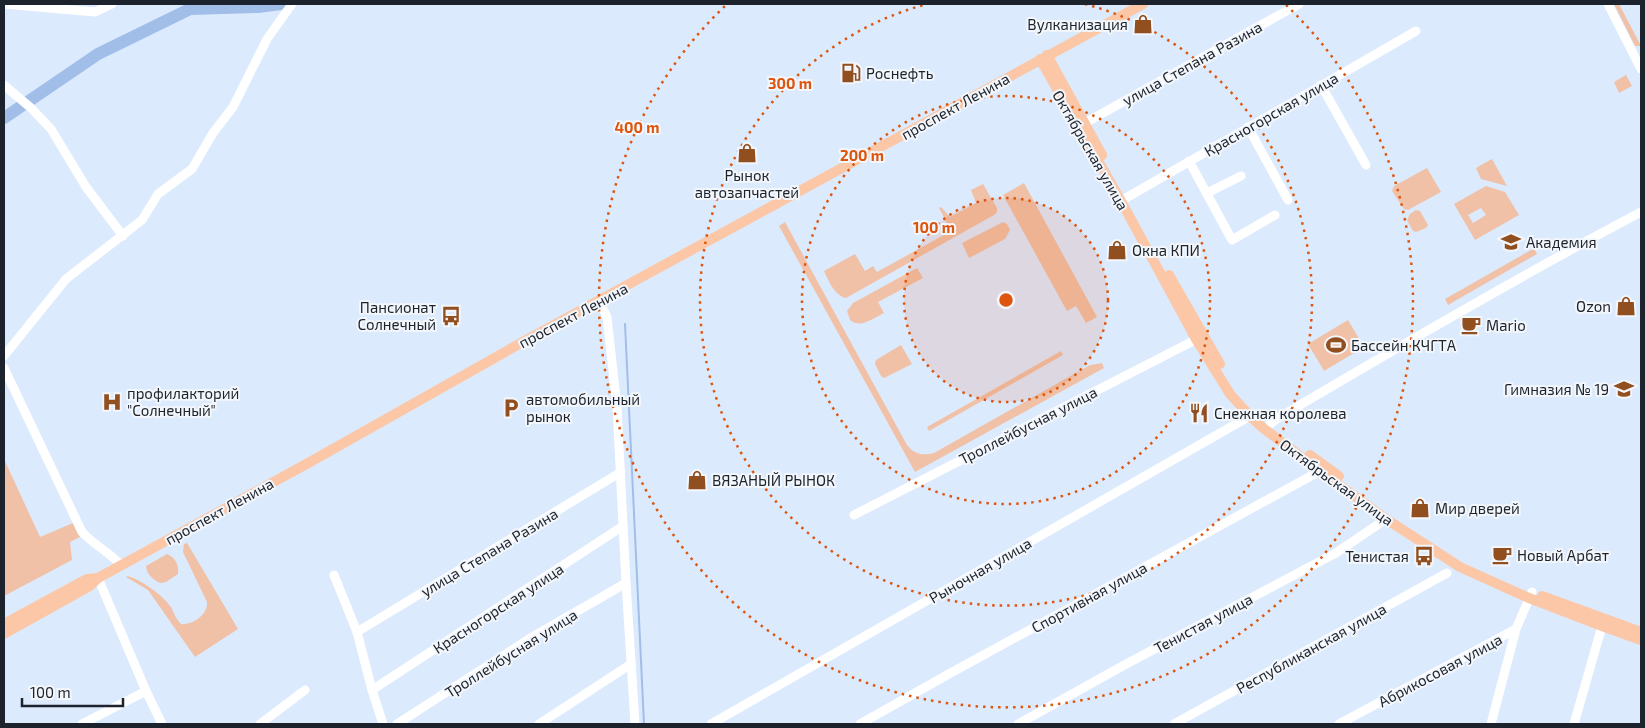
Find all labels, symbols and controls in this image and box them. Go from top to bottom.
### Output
shop icon: Вулканизация [1132,13,1154,35]
place label: Вулканизация [1027,15,1128,34]
street label: улица Степана Разина [1119,17,1265,110]
fuel station icon: Роснефть [840,62,862,84]
place label: Роснефть [866,64,934,82]
street label: Красногорская улица [1201,68,1342,161]
street label: проспект Ленина [898,69,1012,143]
text: 300 m [768,74,812,92]
street label: Октябрьская улица [1048,87,1133,214]
text: 400 m [615,118,659,136]
shop icon: Рынок автозапчастей [736,142,758,164]
text: 200 m [840,146,884,164]
place label: Рынок автозапчастей [695,166,799,201]
text: 100 m [913,218,955,236]
school or university icon: Академия [1500,231,1522,253]
place label: Академия [1526,233,1597,251]
shop icon: Окна КПИ [1106,239,1128,261]
place label: Окна КПИ [1132,241,1200,259]
street label: проспект Ленина [515,279,631,351]
centre of rings [997,291,1015,309]
shop icon: Ozon [1615,295,1637,317]
place label: Ozon [1576,297,1611,315]
place label: Пансионат Солнечный [358,298,436,333]
bus stop icon: Пансионат Солнечный [440,305,462,327]
cafe icon: Mario [1460,314,1482,336]
place label: Mario [1486,316,1526,334]
sports icon: Бассейн КЧГТА [1325,334,1347,356]
place label: Бассейн КЧГТА [1351,336,1457,354]
school or university icon: Гимназия № 19 [1613,378,1635,400]
place label: Гимназия № 19 [1504,380,1609,398]
street label: Троллейбусная улица [956,382,1101,469]
place label: профилакторий "Солнечный" [127,384,239,419]
place label: автомобильный рынок [526,390,640,425]
hospital icon: профилакторий "Солнечный" [101,391,123,413]
parking icon: автомобильный рынок [500,397,522,419]
restaurant icon: Снежная королева [1188,402,1210,424]
place label: Снежная королева [1214,404,1346,422]
street label: Октябрьская улица [1276,435,1397,530]
shop icon: ВЯЗАНЫЙ РЫНОК [686,469,708,491]
place label: ВЯЗАНЫЙ РЫНОК [712,471,835,489]
street label: проспект Ленина [162,474,276,548]
shop icon: Мир дверей [1409,497,1431,519]
place label: Мир дверей [1435,499,1520,517]
street label: улица Степана Разина [417,504,561,601]
street label: Рыночная улица [926,533,1035,607]
cafe icon: Новый Арбат [1491,544,1513,566]
bus stop icon: Тенистая [1413,545,1435,567]
place label: Новый Арбат [1517,546,1609,564]
place label: Тенистая [1345,547,1409,565]
street label: Спортивная улица [1028,558,1150,637]
street label: Красногорская улица [429,559,567,658]
street label: Тенистая улица [1151,589,1256,657]
street label: Республиканская улица [1233,599,1390,698]
street label: Троллейбусная улица [442,605,581,702]
street label: Абрикосовая улица [1375,630,1506,711]
scale bar [22,676,124,708]
text: 100 m [30,683,71,701]

